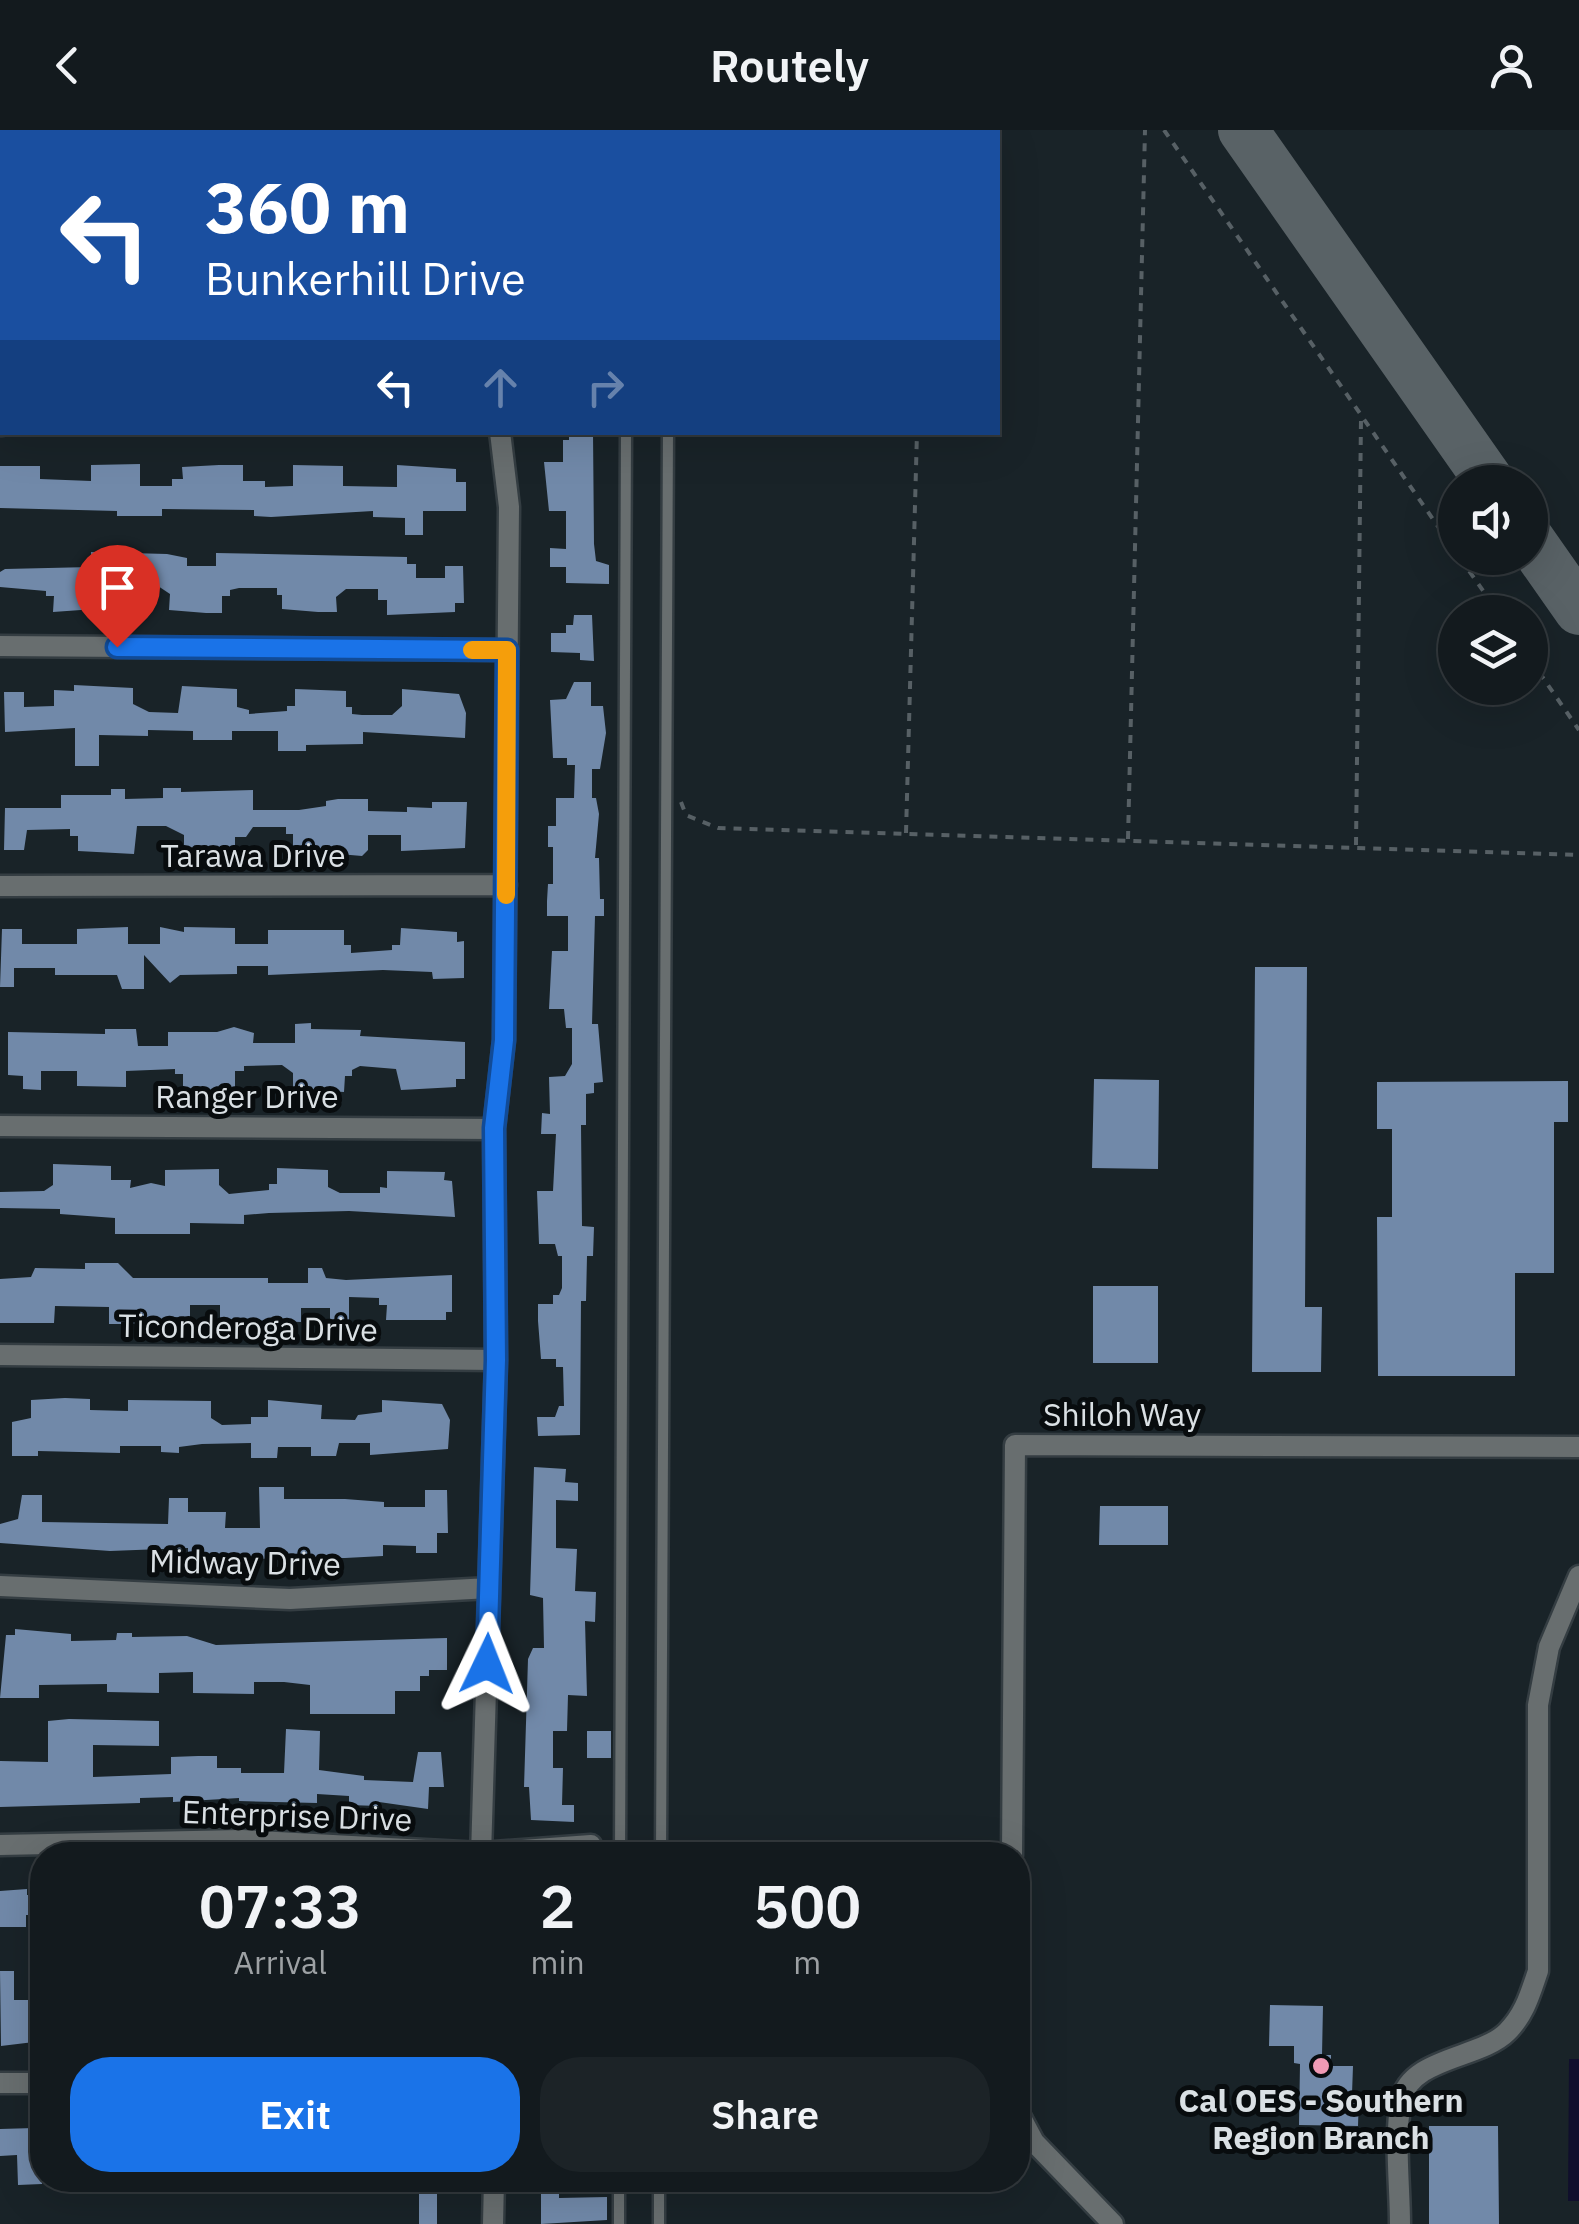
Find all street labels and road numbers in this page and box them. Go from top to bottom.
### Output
street label: Tarawa Drive [161,834,345,876]
street label: Ranger Drive [155,1075,339,1117]
street label: Ticonderoga Drive [118,1304,378,1350]
street label: Shiloh Way [1043,1393,1201,1435]
street label: Midway Drive [149,1539,341,1585]
street label: Enterprise Drive [181,1790,413,1840]

